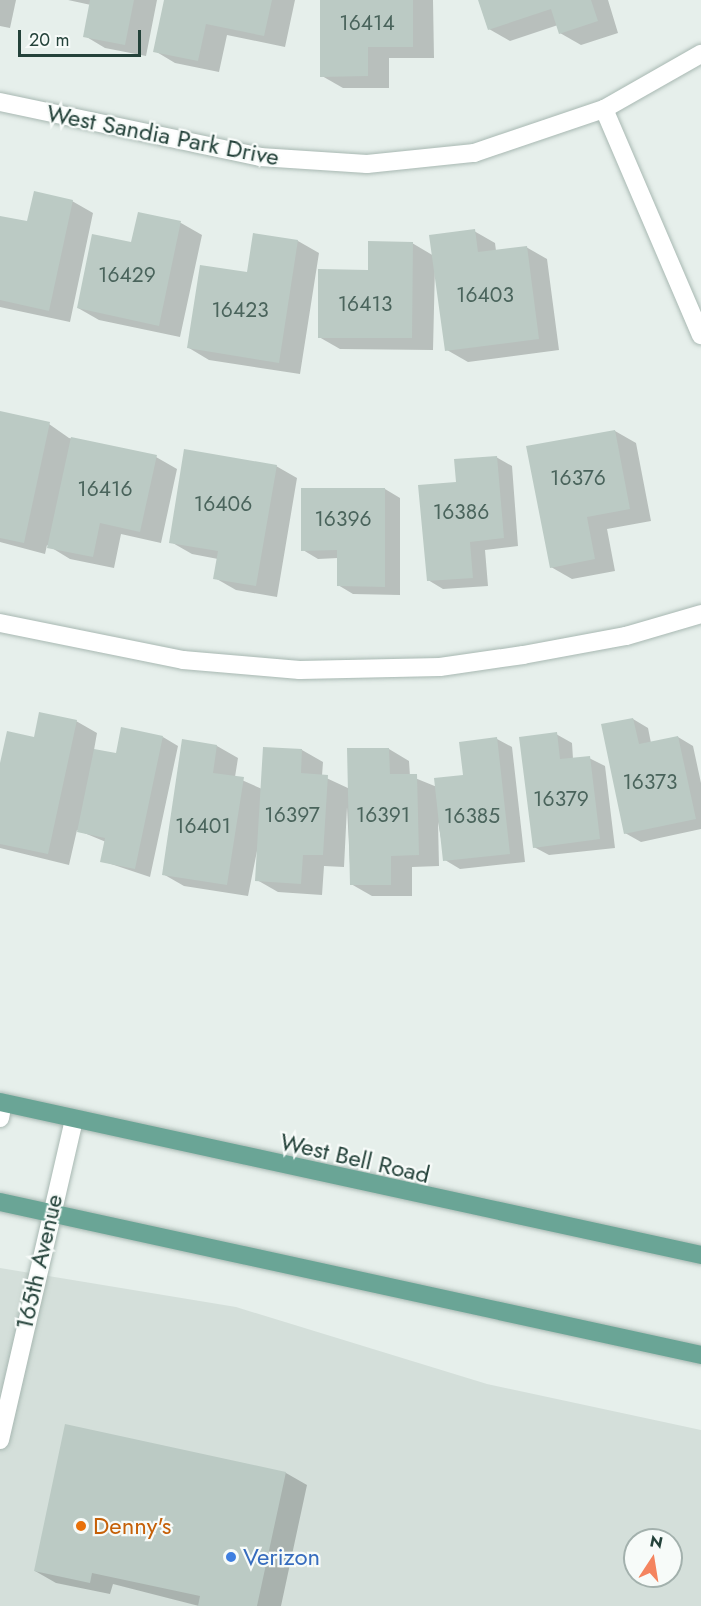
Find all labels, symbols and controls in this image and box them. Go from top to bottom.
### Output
house number: 16414 [339,10,395,36]
scale bar [21,18,144,56]
text: 20 m [29,27,69,53]
street label: West Sandia Park Drive [44,98,282,172]
house number: 16429 [98,262,156,288]
house number: 16403 [456,282,514,308]
house number: 16413 [338,291,392,317]
house number: 16423 [211,297,269,323]
house number: 16376 [550,465,606,491]
house number: 16416 [77,476,133,502]
house number: 16406 [194,491,252,517]
house number: 16386 [433,499,489,525]
house number: 16396 [314,506,372,532]
house number: 16373 [622,769,678,795]
house number: 16379 [533,786,589,812]
house number: 16397 [264,802,320,828]
house number: 16391 [356,802,410,828]
house number: 16385 [444,803,500,829]
house number: 16401 [175,813,231,839]
street label: West Bell Road [277,1127,433,1189]
street label: 165th Avenue [9,1191,69,1333]
place label: Denny's [93,1512,171,1540]
marker: Denny's [74,1519,88,1533]
north arrow [623,1528,683,1588]
text: N [648,1529,665,1554]
place label: Verizon [243,1543,320,1571]
marker: Verizon [224,1550,238,1564]

